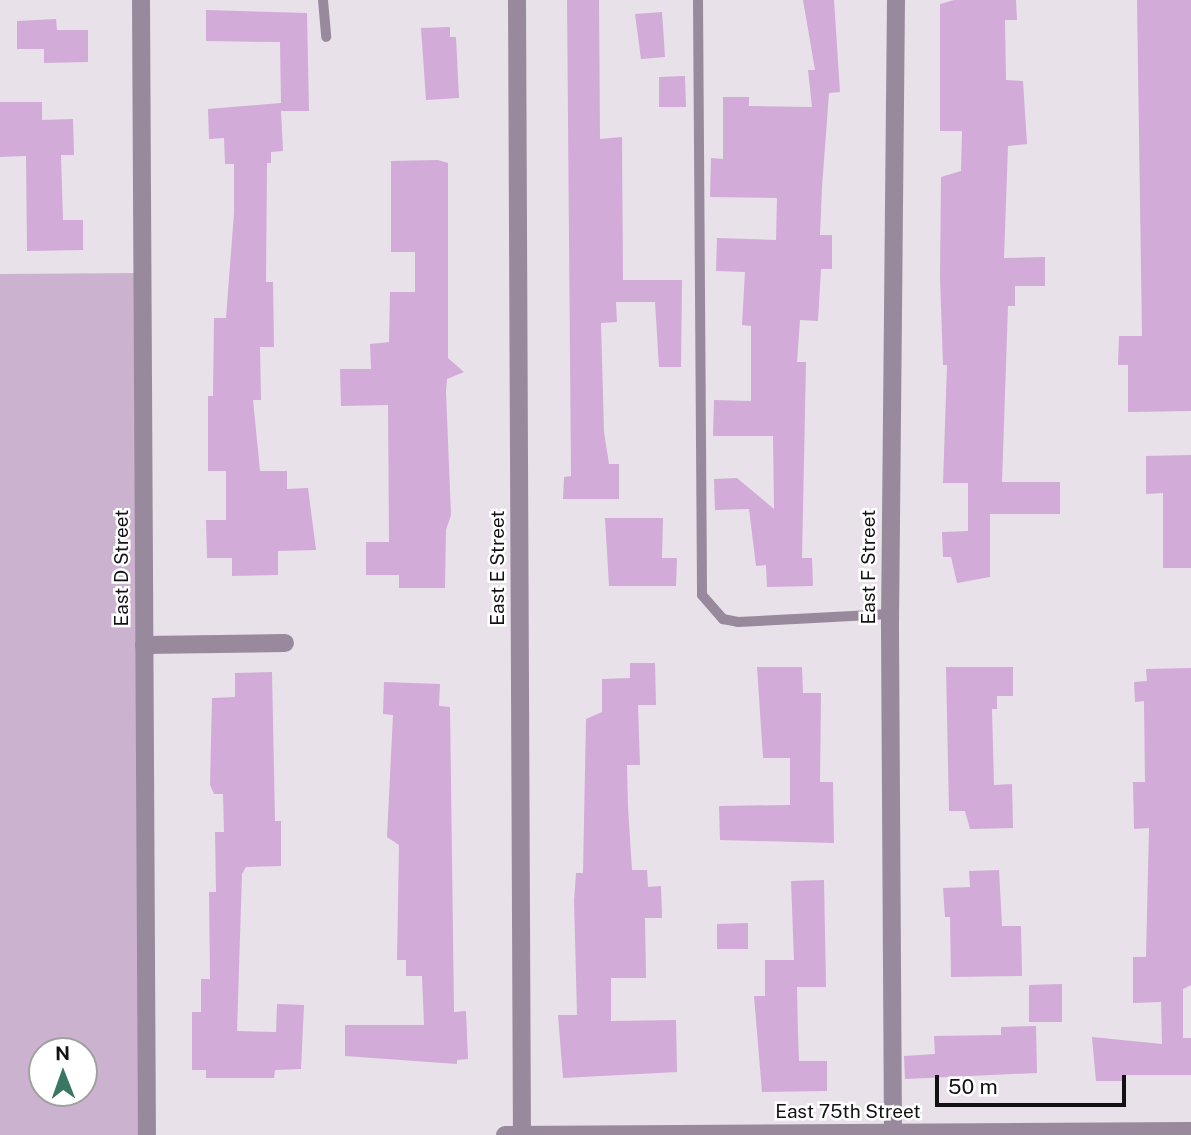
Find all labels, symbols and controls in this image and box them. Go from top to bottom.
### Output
street label: East D Street [111,510,133,626]
street label: East E Street [487,510,509,626]
street label: East F Street [858,510,880,624]
north arrow [28,1037,98,1107]
text: N [55,1042,70,1064]
scale bar [939,1062,1130,1106]
text: 50 m [948,1074,998,1099]
street label: East 75th Street [775,1101,921,1123]

